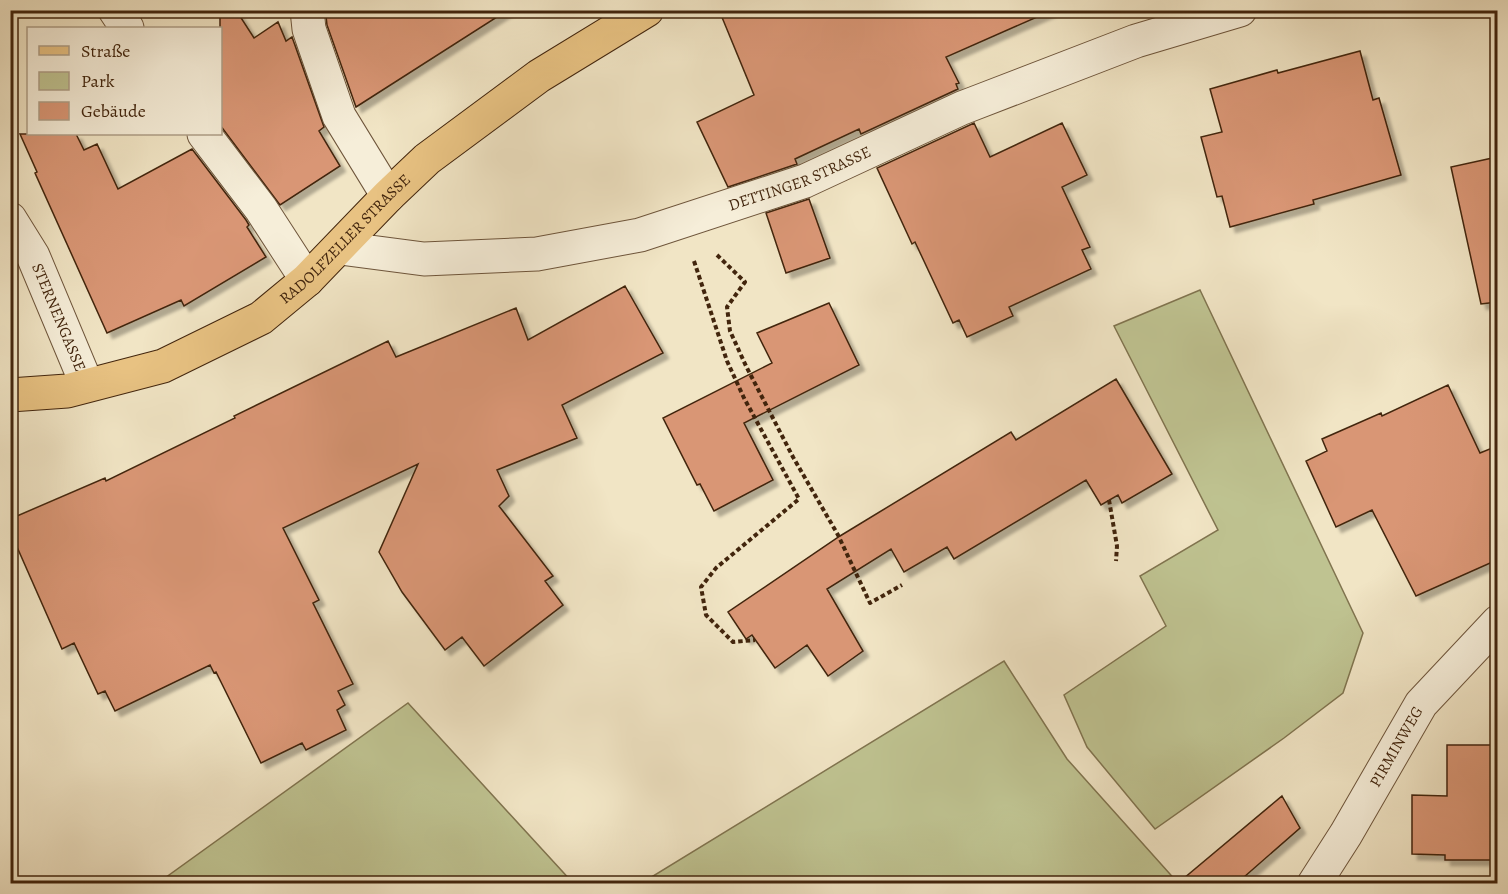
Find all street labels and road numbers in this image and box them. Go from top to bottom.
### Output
street label: DETTINGER STRASSE [726,141,875,216]
street label: RADOLFZELLER STRASSE [275,169,416,309]
street label: STERNENGASSE [26,260,91,375]
street label: PIRMINWEG [1364,702,1428,791]

